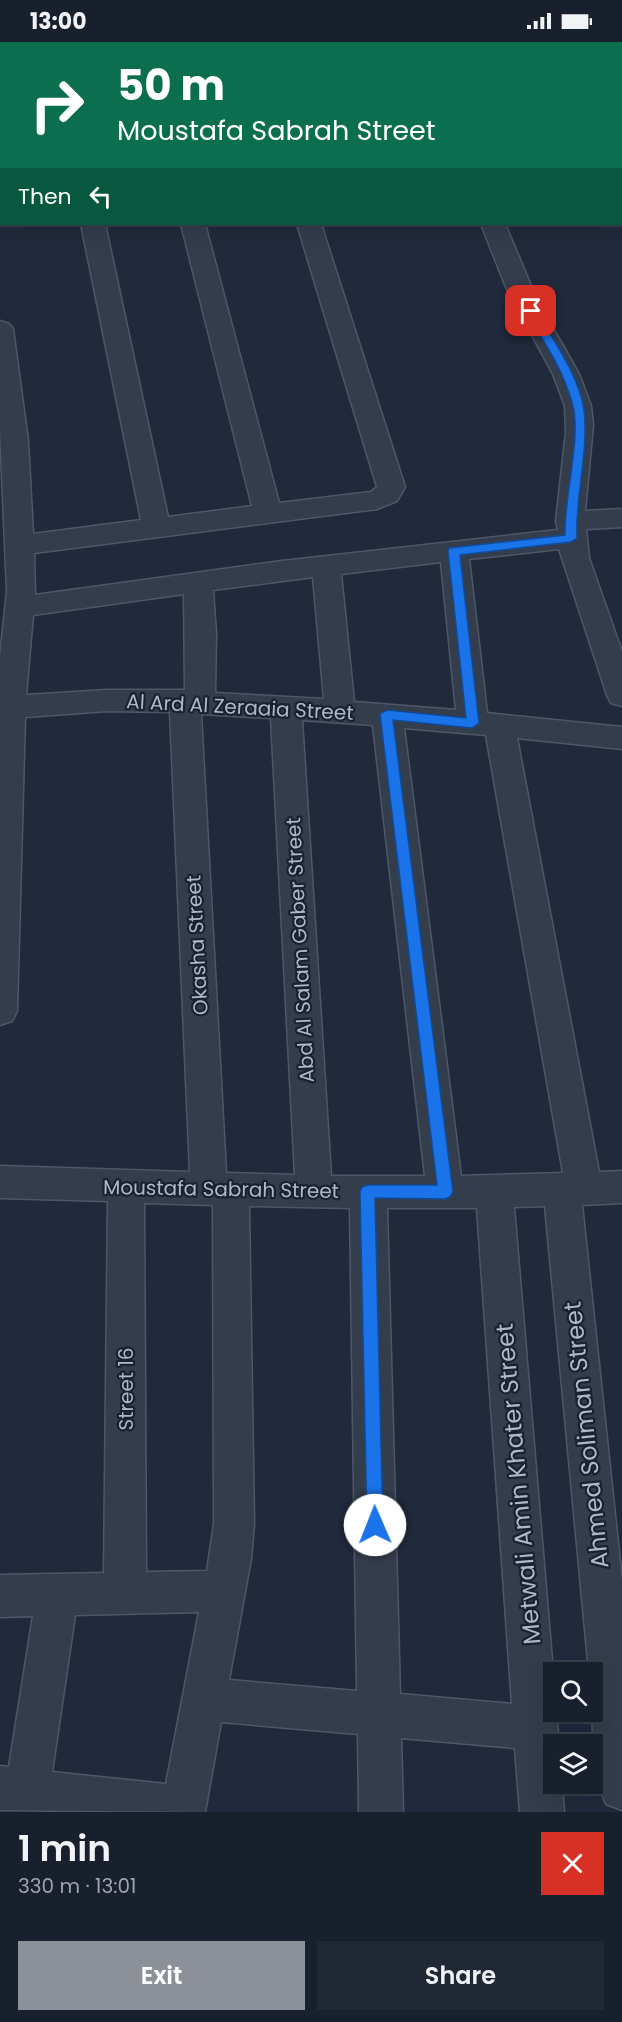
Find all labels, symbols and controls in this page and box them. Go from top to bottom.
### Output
text: 13:00 [30,6,87,37]
text: 50 m [117,56,225,115]
icon: right [18,66,96,144]
text: Moustafa Sabrah Street [117,112,436,149]
icon: left [84,180,117,213]
text: Then [18,181,72,212]
pin [505,285,556,336]
icon: arrive [514,294,547,327]
street label: Al Ard Al Zeraaia Street [126,687,354,727]
street label: Abd Al Salam Gaber Street [279,817,321,1083]
street label: Okasha Street [179,874,215,1016]
street label: Moustafa Sabrah Street [103,1173,339,1205]
street label: Ahmed Soliman Street [556,1300,616,1570]
street label: Metwali Amin Khater Street [488,1322,548,1646]
street label: Street 16 [112,1348,140,1431]
position arrow [343,1493,407,1557]
map controls [543,1662,603,1794]
button: search [543,1662,603,1722]
button: layers [543,1734,603,1794]
text: 1 min [18,1823,111,1874]
button: close [541,1832,604,1895]
text: 330 m · 13:01 [18,1872,136,1900]
button: Exit [18,1941,305,2010]
button: Share [317,1941,604,2010]

